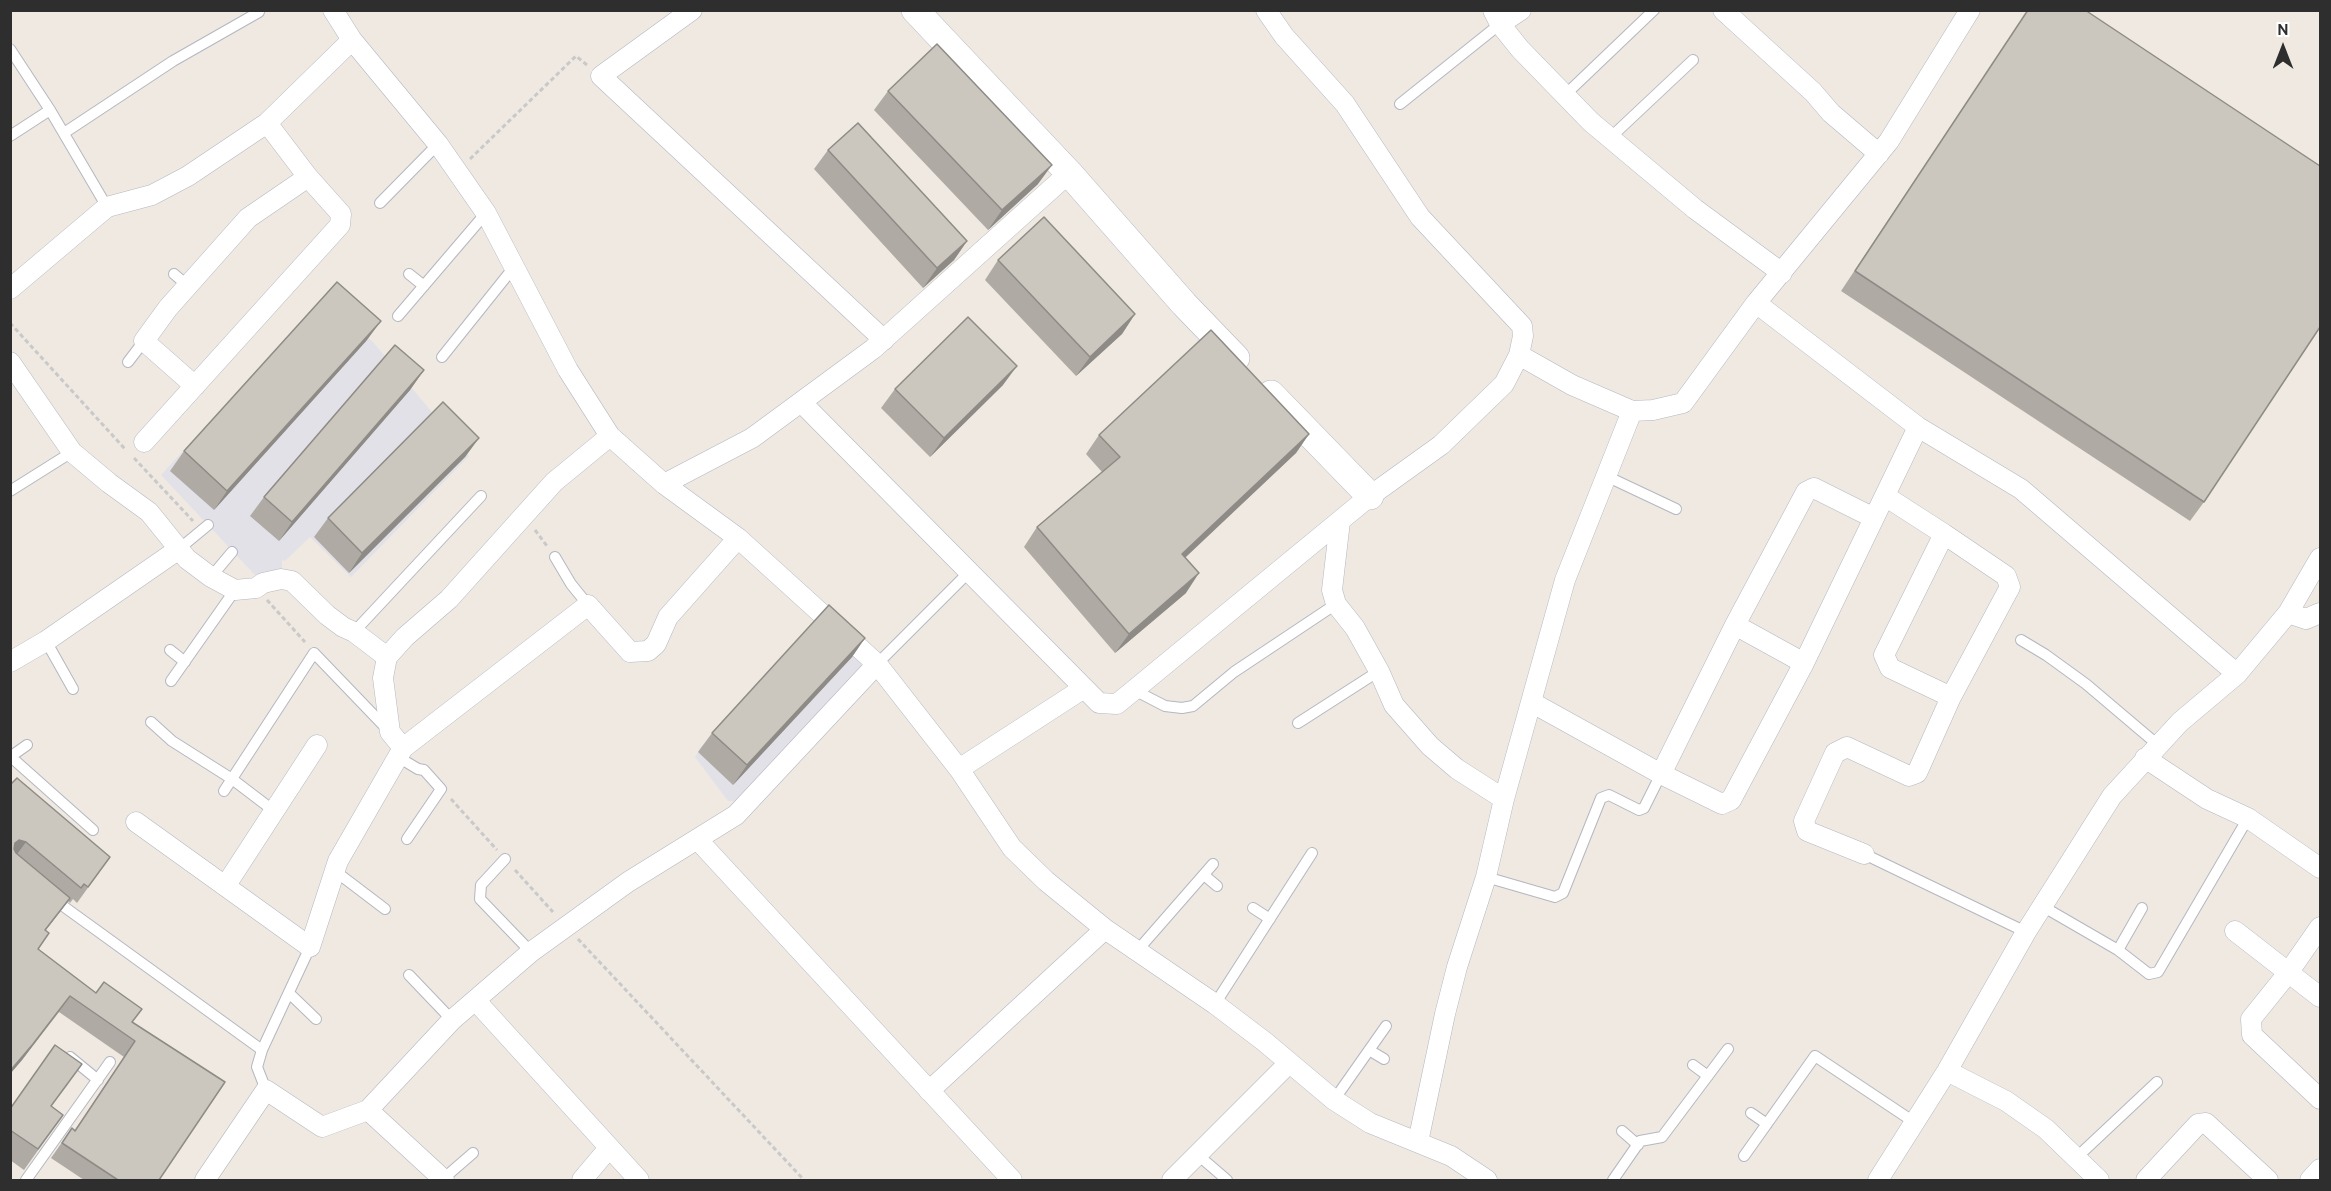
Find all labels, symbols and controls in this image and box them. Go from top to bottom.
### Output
north arrow [2253,18,2313,78]
text: N [2277,20,2289,39]

